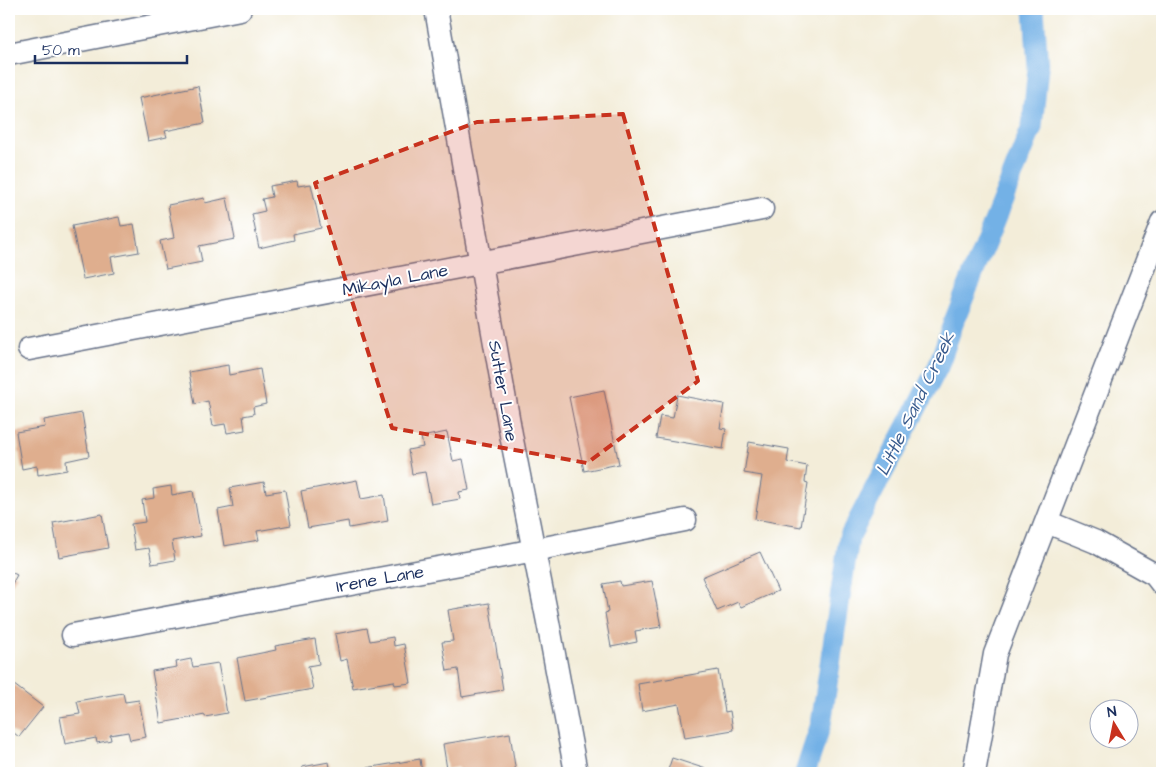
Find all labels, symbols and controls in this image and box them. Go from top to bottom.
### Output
scale bar [35,32,188,64]
text: 50 m [42,40,80,61]
street label: Mikayla Lane [340,257,450,303]
water label: Little Sand Creek [869,327,963,481]
street label: Sutter Lane [482,338,524,444]
street label: Irene Lane [334,559,426,599]
north arrow [1088,700,1138,750]
text: N [1106,702,1118,723]

